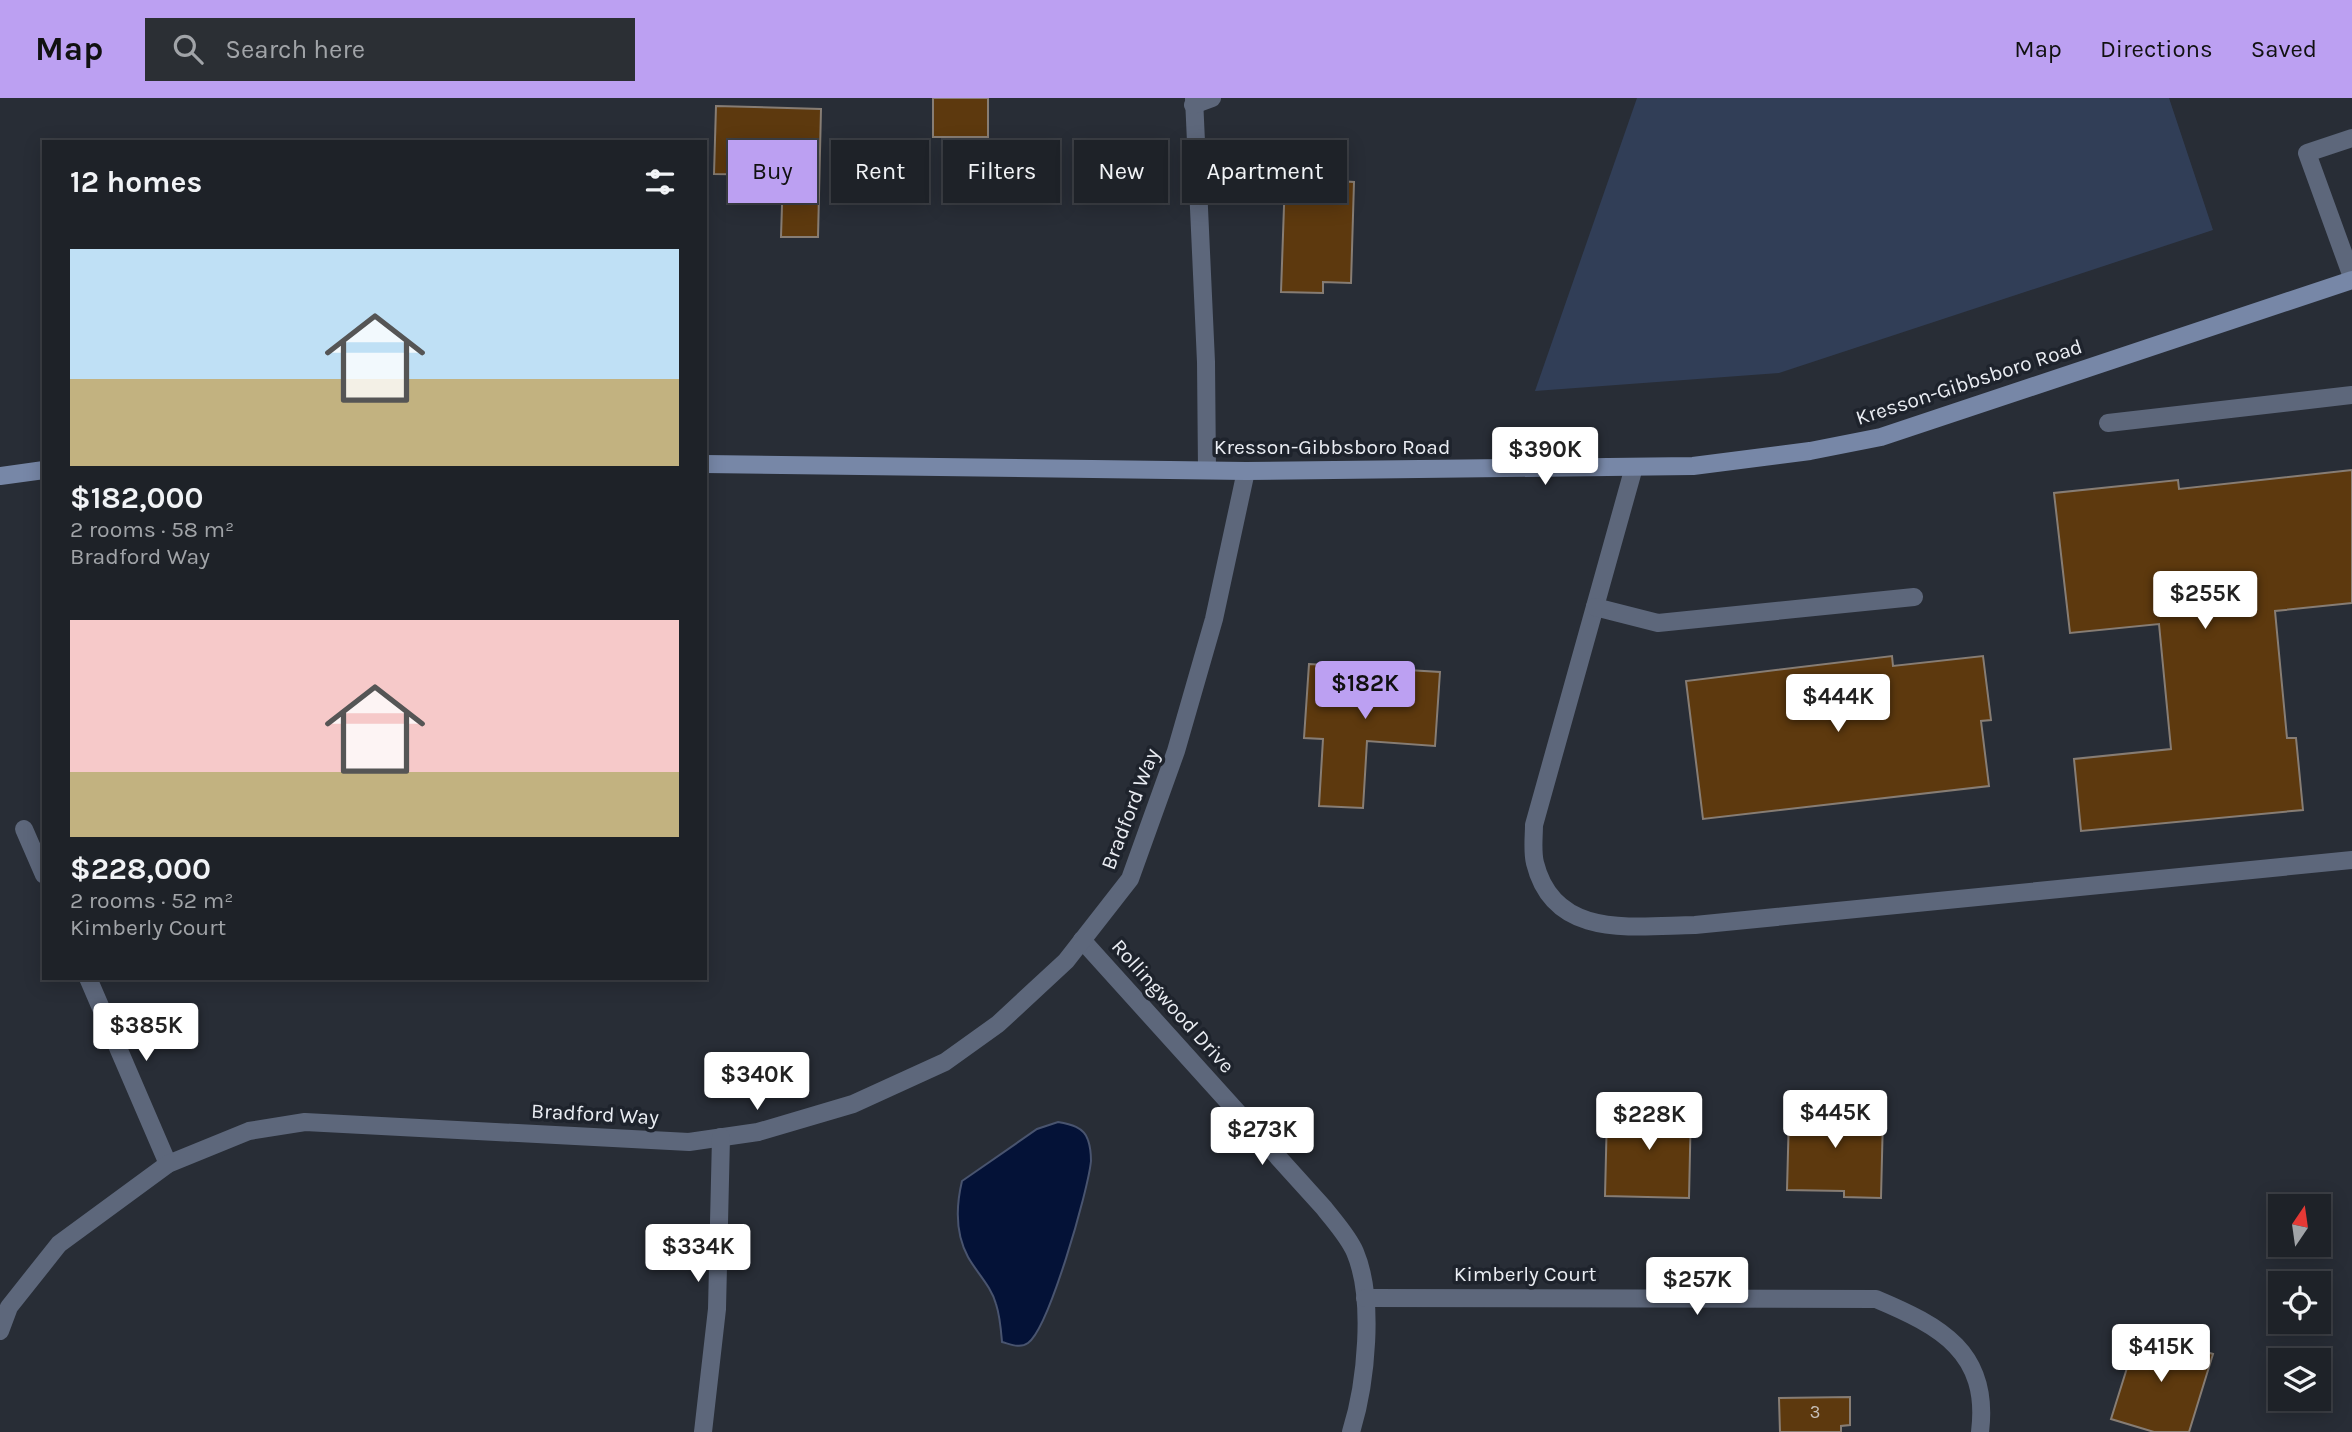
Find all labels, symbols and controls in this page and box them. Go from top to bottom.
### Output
search box [145,18,635,81]
text: Map [35,30,103,68]
icon: search [169,30,207,68]
text: Search here [225,34,365,65]
text: Map [2014,35,2062,63]
text: Directions [2100,35,2213,63]
text: Saved [2251,35,2317,63]
chip: Buy [728,140,817,203]
chip: Rent [831,140,929,203]
chip: Filters [943,140,1060,203]
chip: New [1074,140,1168,203]
chip: Apartment [1182,140,1347,203]
icon: filters [641,163,679,201]
text: 12 homes [70,164,202,200]
icon: home [312,295,438,421]
street label: Kresson-Gibbsboro Road [1853,334,2085,430]
pin: $390K [1496,428,1594,487]
street label: Kresson-Gibbsboro Road [1214,435,1450,459]
text: $390K [1508,436,1582,463]
text: $182,000 [70,480,203,516]
text: 2 rooms · 58 m² [70,516,234,543]
text: Bradford Way [70,543,210,570]
pin: $255K [2156,572,2254,631]
text: $255K [2169,580,2241,607]
pin: $182K [1316,662,1414,721]
icon: home [312,666,438,792]
text: $182K [1331,670,1399,697]
pin: $444K [1789,674,1887,734]
text: $444K [1802,683,1874,710]
street label: Bradford Way [1096,745,1164,873]
text: $228,000 [70,851,211,887]
text: 2 rooms · 52 m² [70,887,233,914]
text: Kimberly Court [70,914,226,941]
street label: Rollingwood Drive [1107,934,1239,1078]
pin: $385K [97,1004,195,1063]
text: $385K [109,1012,183,1039]
pin: $340K [708,1052,806,1112]
text: $340K [720,1061,794,1088]
pin: $445K [1786,1090,1884,1150]
pin: $228K [1600,1093,1698,1152]
street label: Bradford Way [531,1099,660,1129]
text: $445K [1799,1099,1871,1126]
text: $228K [1612,1101,1686,1128]
pin: $273K [1213,1108,1311,1167]
text: $273K [1227,1116,1297,1143]
north arrow [2268,1194,2331,1256]
map controls [2268,1194,2331,1411]
pin: $334K [649,1224,747,1284]
text: $334K [661,1233,735,1260]
pin: $257K [1648,1258,1746,1317]
street label: Kimberly Court [1454,1262,1596,1286]
text: $257K [1662,1266,1732,1293]
button: locate [2268,1271,2331,1334]
pin: $415K [2112,1324,2210,1384]
text: $415K [2128,1333,2194,1360]
button: layers [2268,1348,2331,1411]
house number: 3 [1810,1401,1820,1423]

